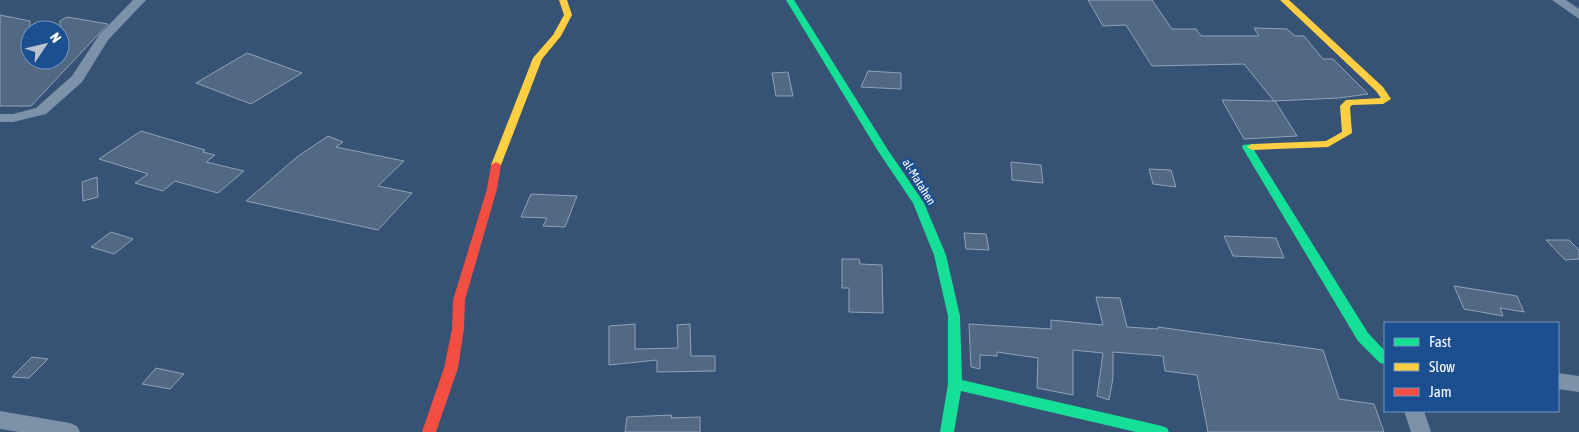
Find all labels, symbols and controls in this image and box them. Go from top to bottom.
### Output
north arrow [20,20,70,70]
text: N [47,30,65,46]
street label: al-Matahen [899,156,939,208]
legend [1384,322,1559,412]
text: Fast [1429,333,1451,350]
text: Slow [1429,358,1455,375]
text: Jam [1429,383,1452,400]

